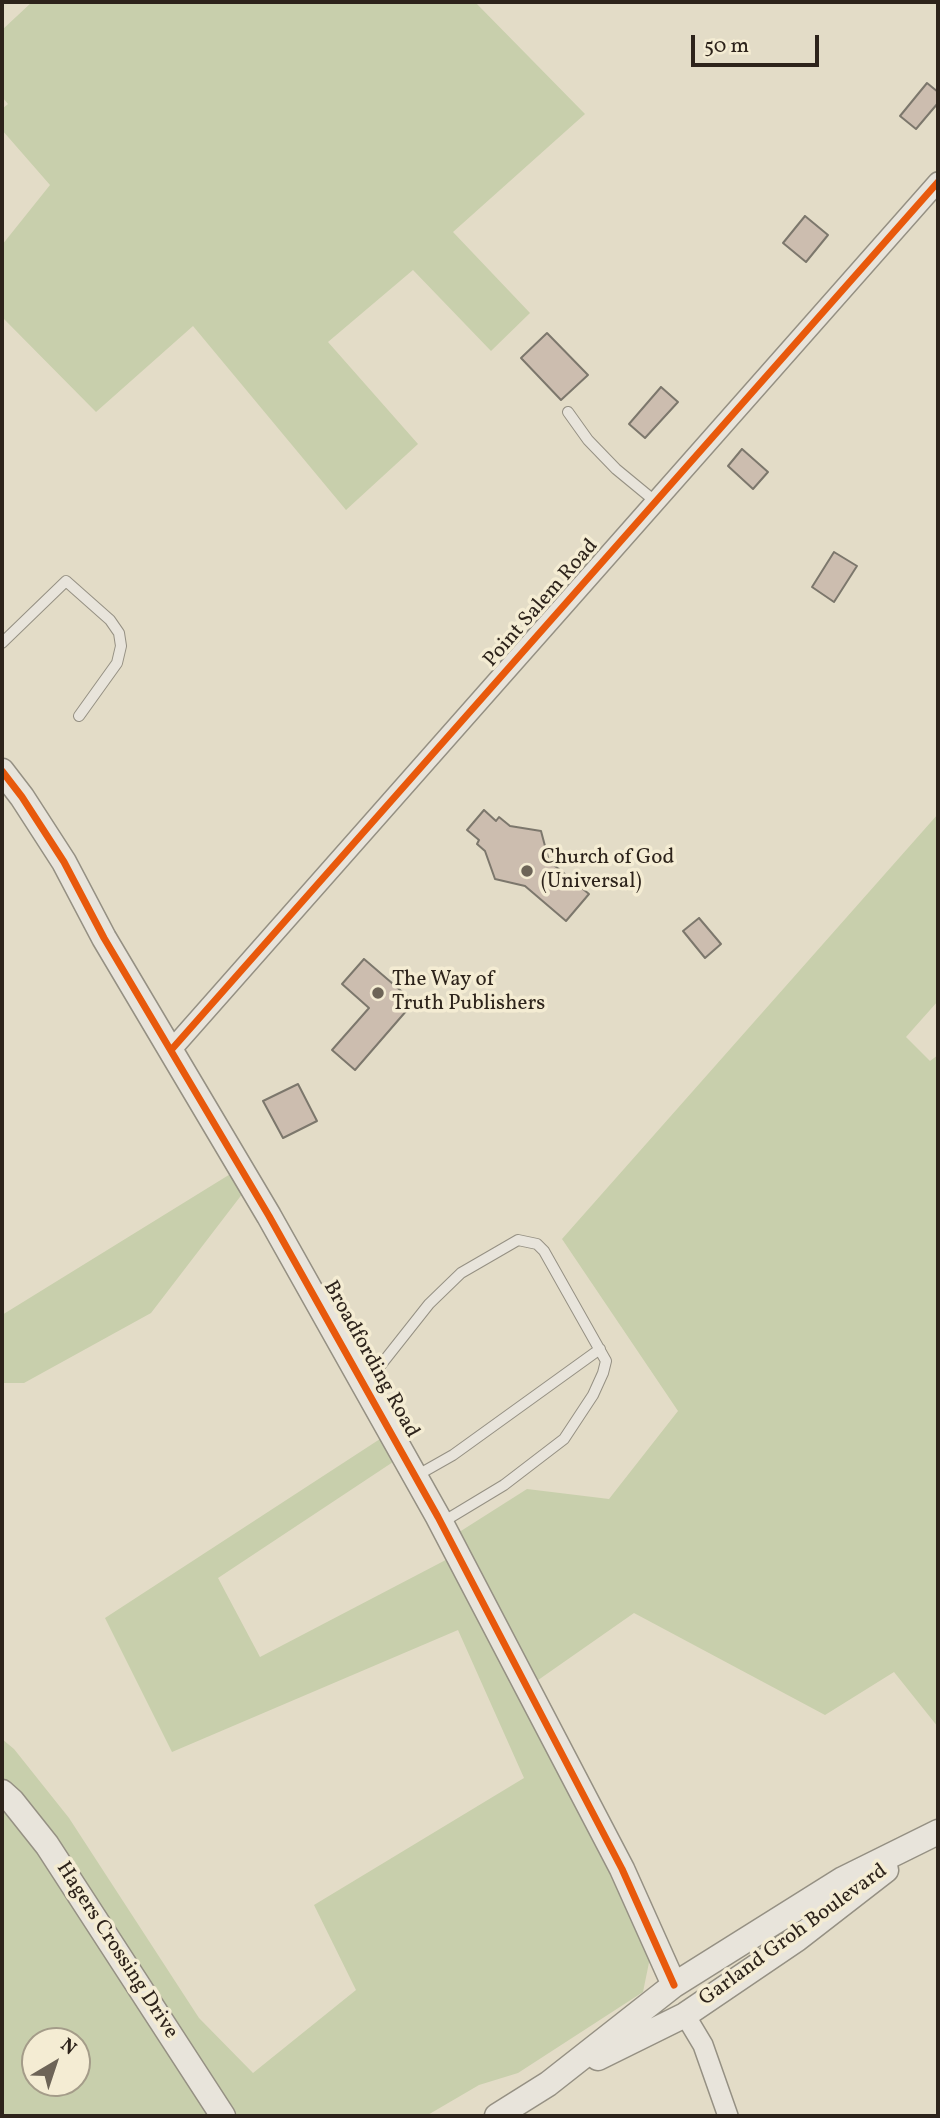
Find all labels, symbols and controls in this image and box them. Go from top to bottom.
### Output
scale bar [695,21,823,65]
text: 50 m [704,32,749,61]
street label: Point Salem Road [479,535,605,673]
place label: Church of God (Universal) [541,846,674,896]
marker: Church of God (Universal) [519,863,535,879]
place label: The Way of Truth Publishers [392,968,545,1018]
marker: The Way of Truth Publishers [370,985,386,1001]
street label: Broadfording Road [316,1277,424,1443]
street label: Hagers Crossing Drive [49,1858,183,2044]
street label: Garland Groh Boulevard [695,1859,893,2013]
north arrow [21,2027,91,2097]
text: N [54,2033,81,2062]

